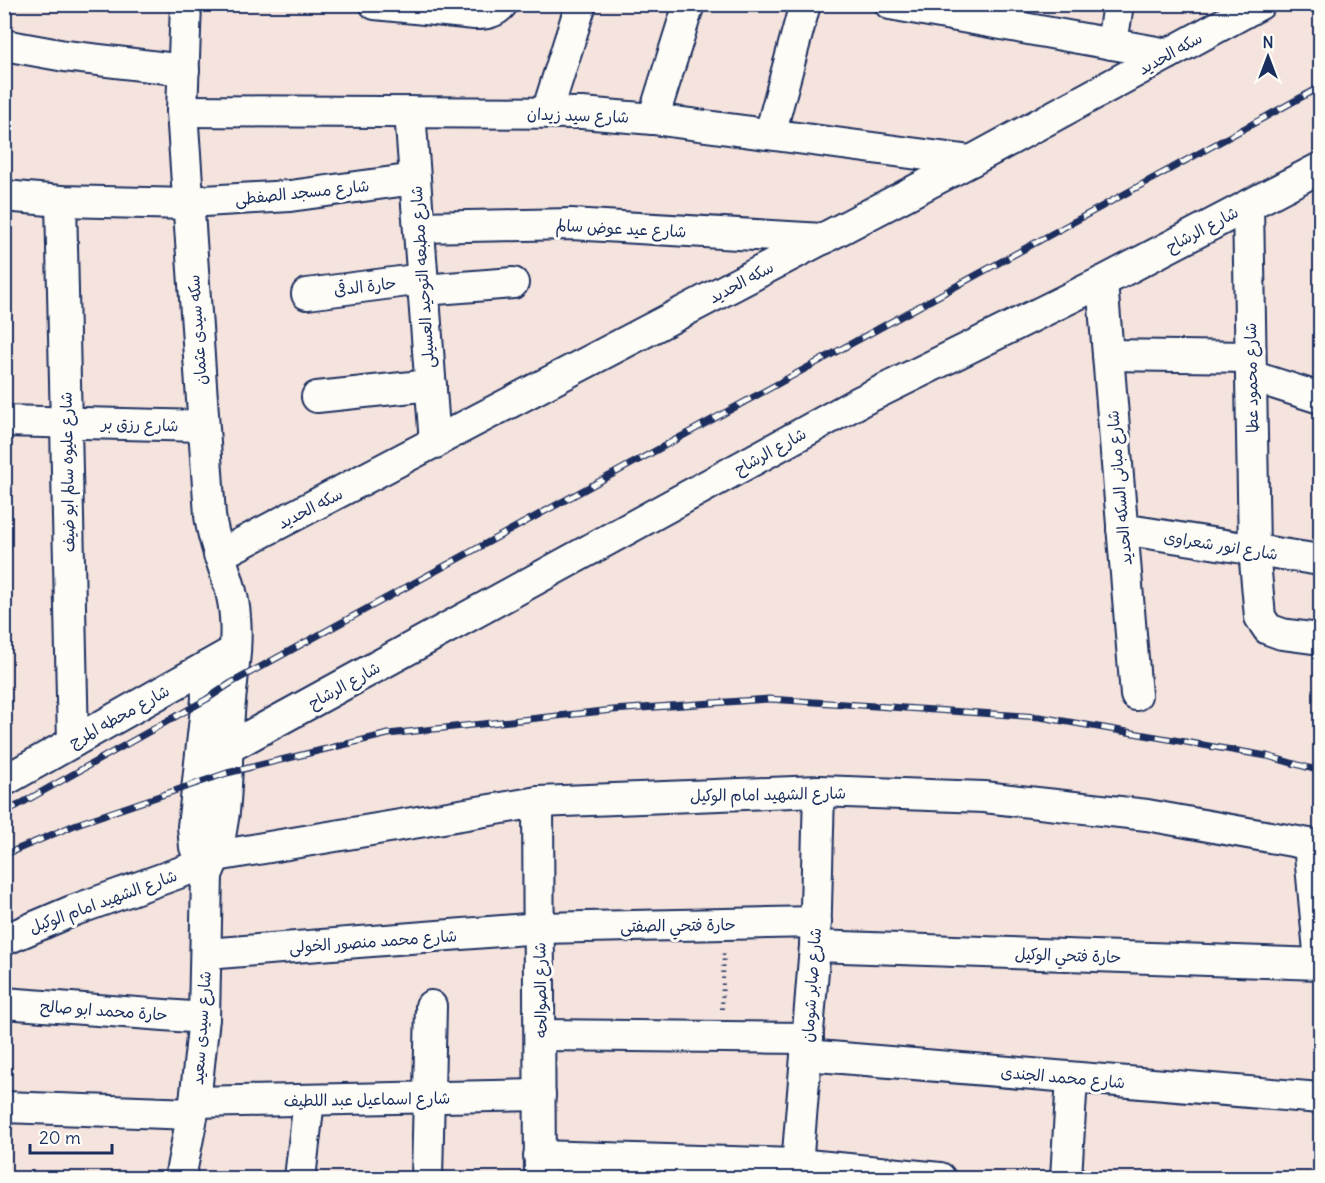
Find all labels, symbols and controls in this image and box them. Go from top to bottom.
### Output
street label: سكه الحديد [1134,27,1206,79]
north arrow [1238,27,1298,87]
text: N [1262,32,1274,52]
street label: شارع سيد زيدان [527,103,629,129]
street label: شارع مسجد الصفطى [234,175,370,211]
street label: شارع مطبعه التوحيد العسيلى [406,185,440,369]
street label: شارع الرشاح [1162,202,1243,258]
street label: شارع عيد عوض سالم [555,215,687,244]
street label: سكه الحديد [705,257,777,307]
street label: حارة الدقى [333,272,397,300]
street label: سكه سيدى عثمان [183,274,211,386]
street label: شارع محمود عطا [1240,323,1264,433]
street label: شارع عليوه سالم ابو ضيف [56,392,81,552]
street label: شارع مبانى السكه الحديد [1102,409,1138,566]
street label: شارع رزق بر [99,413,179,437]
street label: شارع الرشاح [731,423,810,481]
street label: سكه الحديد [274,483,346,533]
street label: شارع انور شعراوى [1162,526,1280,566]
street label: شارع الرشاح [305,657,384,715]
street label: شارع محطه المرج [65,680,174,754]
street label: شارع الشهيد امام الوكيل [690,783,846,808]
street label: شارع الشهيد امام الوكيل [26,865,181,940]
street label: حارة فتحي الصفتى [620,914,736,941]
street label: شارع محمد منصور الخولى [288,925,458,959]
street label: شارع صابر شومان [797,927,827,1043]
street label: شارع الصوالحه [529,942,553,1038]
street label: حارة فتحي الوكيل [1014,943,1122,972]
street label: شارع سيدى سعيد [187,970,217,1086]
street label: حارة محمد ابو صالح [40,996,168,1025]
street label: شارع محمد الجندى [1000,1062,1126,1094]
street label: شارع اسماعيل عبد اللطيف [283,1088,451,1112]
scale bar [30,1117,112,1155]
text: 20 m [39,1126,81,1149]

